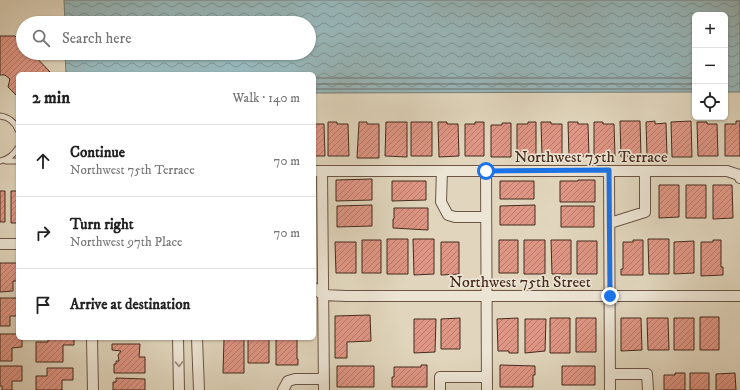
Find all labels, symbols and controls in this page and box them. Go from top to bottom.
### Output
map controls [692,12,728,120]
button: + [692,12,728,48]
search box [16,16,316,60]
icon: search [30,27,52,49]
text: Search here [62,29,131,48]
button: − [692,48,728,84]
button: locate [692,84,728,120]
text: 2 min [32,87,70,109]
text: Walk · 140 m [232,90,300,106]
text: Continue [70,143,125,162]
street label: Northwest 75th Terrace [514,147,668,167]
icon: ahead [32,150,54,172]
text: 70 m [274,153,300,169]
text: Northwest 75th Terrace [70,162,195,178]
route start [477,162,495,180]
text: Turn right [70,215,133,234]
icon: right [32,222,54,244]
text: 70 m [274,225,300,241]
text: Northwest 97th Place [70,234,182,250]
street label: Northwest 75th Street [449,272,591,292]
route end [601,287,619,305]
icon: arrive [32,294,54,316]
text: Arrive at destination [70,295,190,314]
one-way arrow [174,361,183,367]

